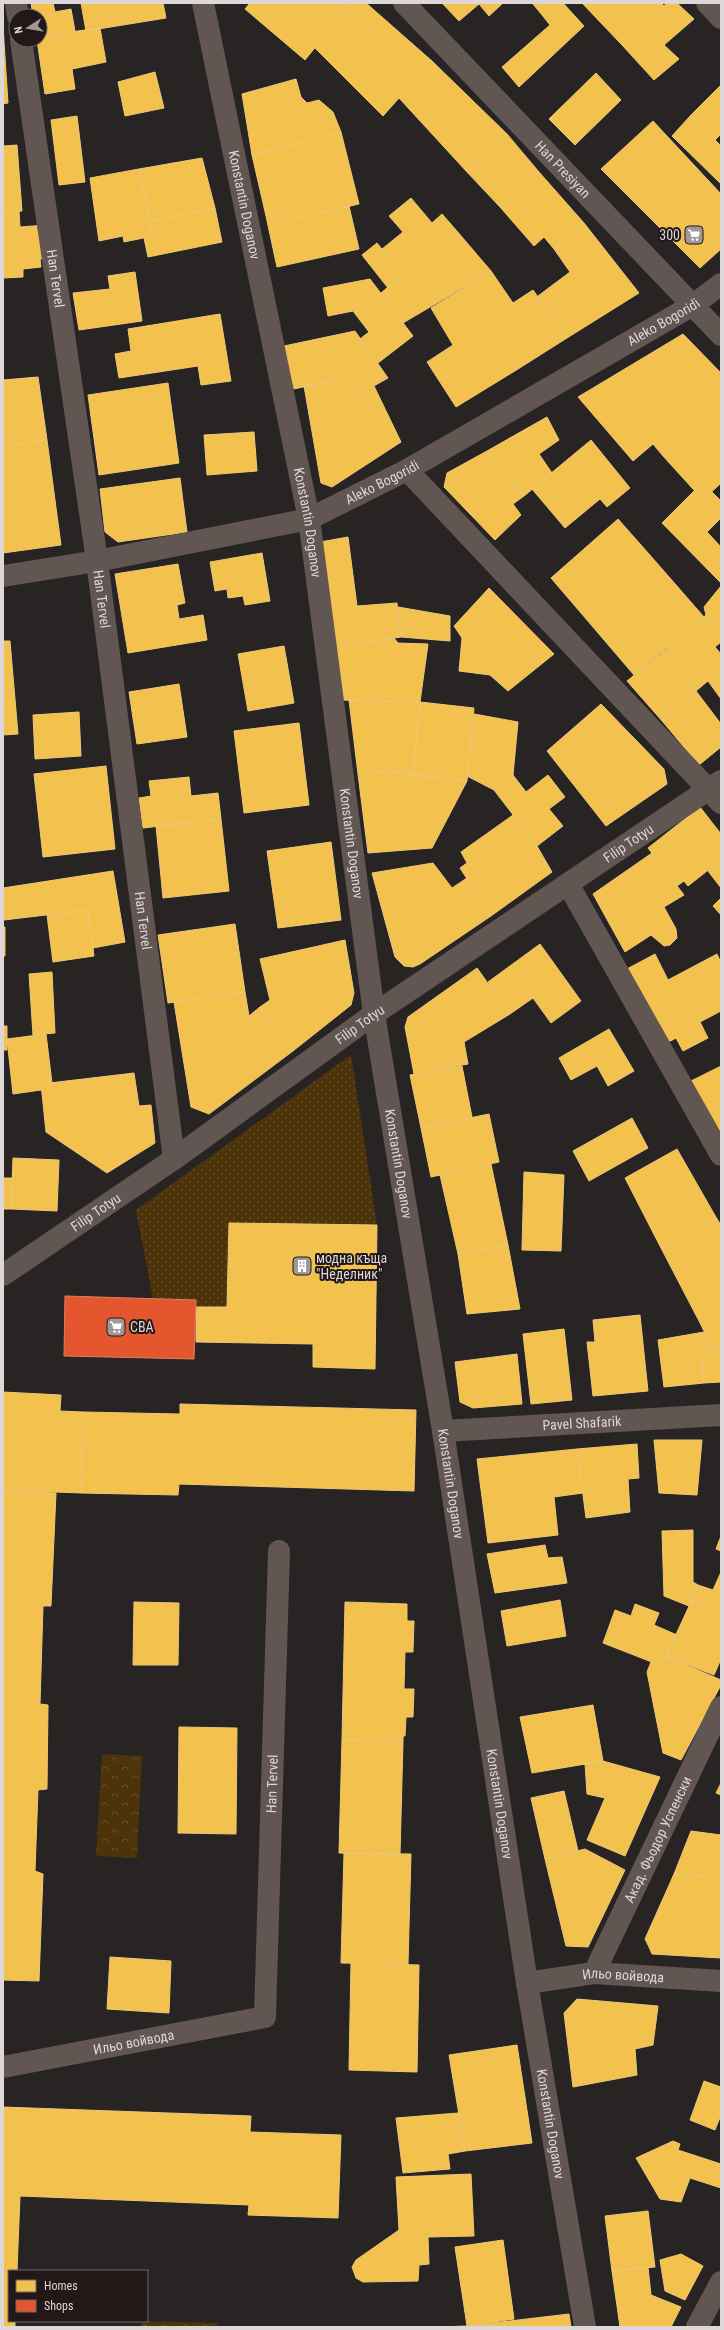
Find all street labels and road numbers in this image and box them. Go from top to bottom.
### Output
street label: Han Presiyan [532,138,594,201]
street label: Konstantin Doganov [225,149,263,261]
street label: Han Tervel [44,248,68,309]
street label: Aleko Bogoridi [625,295,703,349]
street label: Aleko Bogoridi [342,457,422,508]
street label: Konstantin Doganov [291,466,325,578]
street label: Han Tervel [90,569,114,629]
street label: Konstantin Doganov [336,787,367,900]
street label: Filip Totyu [600,821,656,866]
street label: Han Tervel [132,891,155,951]
street label: Filip Totyu [332,1001,387,1047]
street label: Konstantin Doganov [382,1108,416,1220]
street label: Filip Totyu [68,1190,124,1235]
street label: Pavel Shafarik [542,1413,622,1433]
street label: Konstantin Doganov [435,1428,467,1540]
street label: Konstantin Doganov [483,1748,516,1860]
street label: Han Tervel [263,1754,281,1813]
street label: Акад. Фьодор Успенски [621,1774,695,1905]
street label: Ильо войвода [581,1965,665,1985]
street label: Ильо войвода [92,2027,175,2058]
street label: Konstantin Doganov [534,2068,568,2180]

